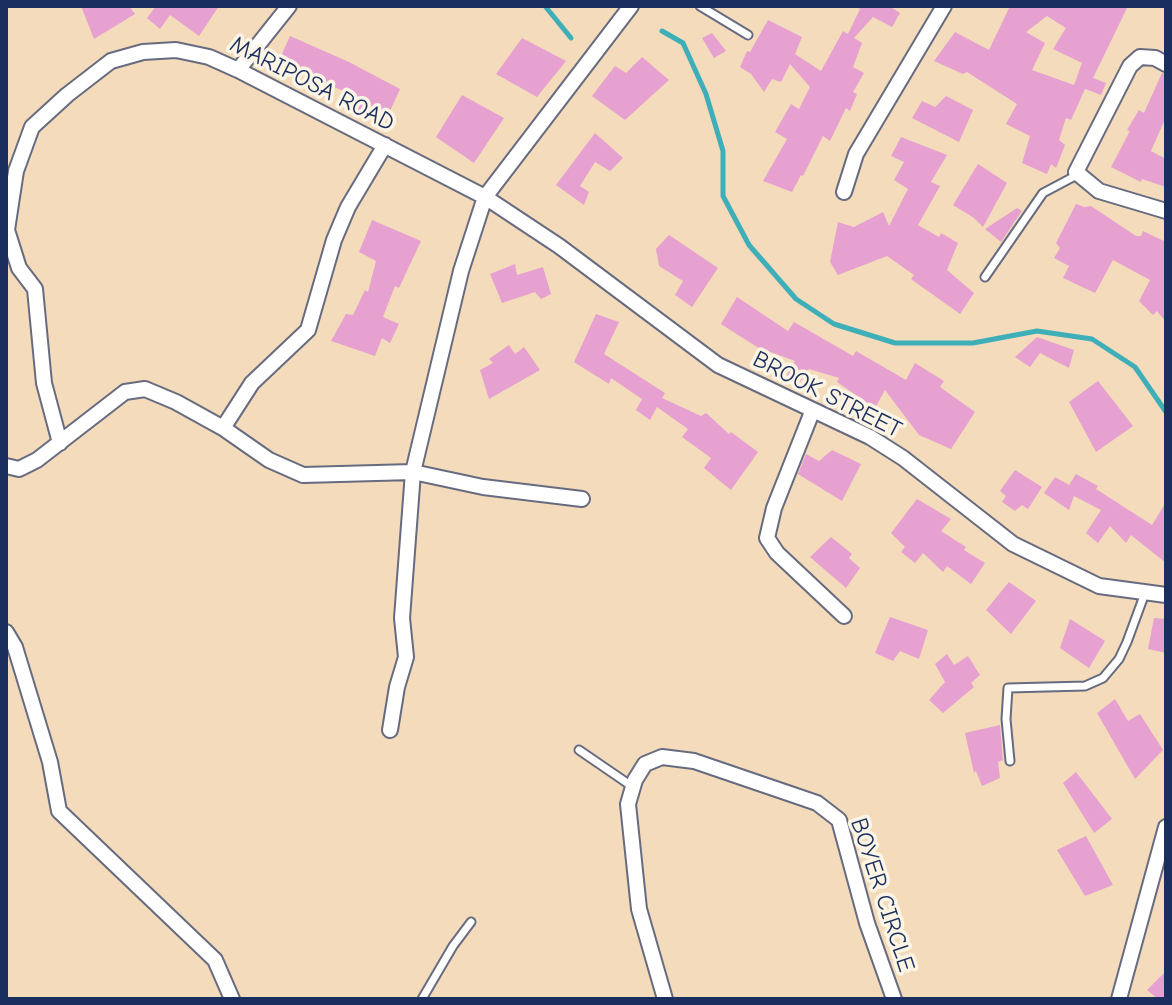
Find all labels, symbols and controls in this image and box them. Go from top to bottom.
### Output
street label: MARIPOSA ROAD [225,30,399,138]
street label: BROOK STREET [748,345,906,445]
street label: BOYER CIRCLE [844,814,920,976]

